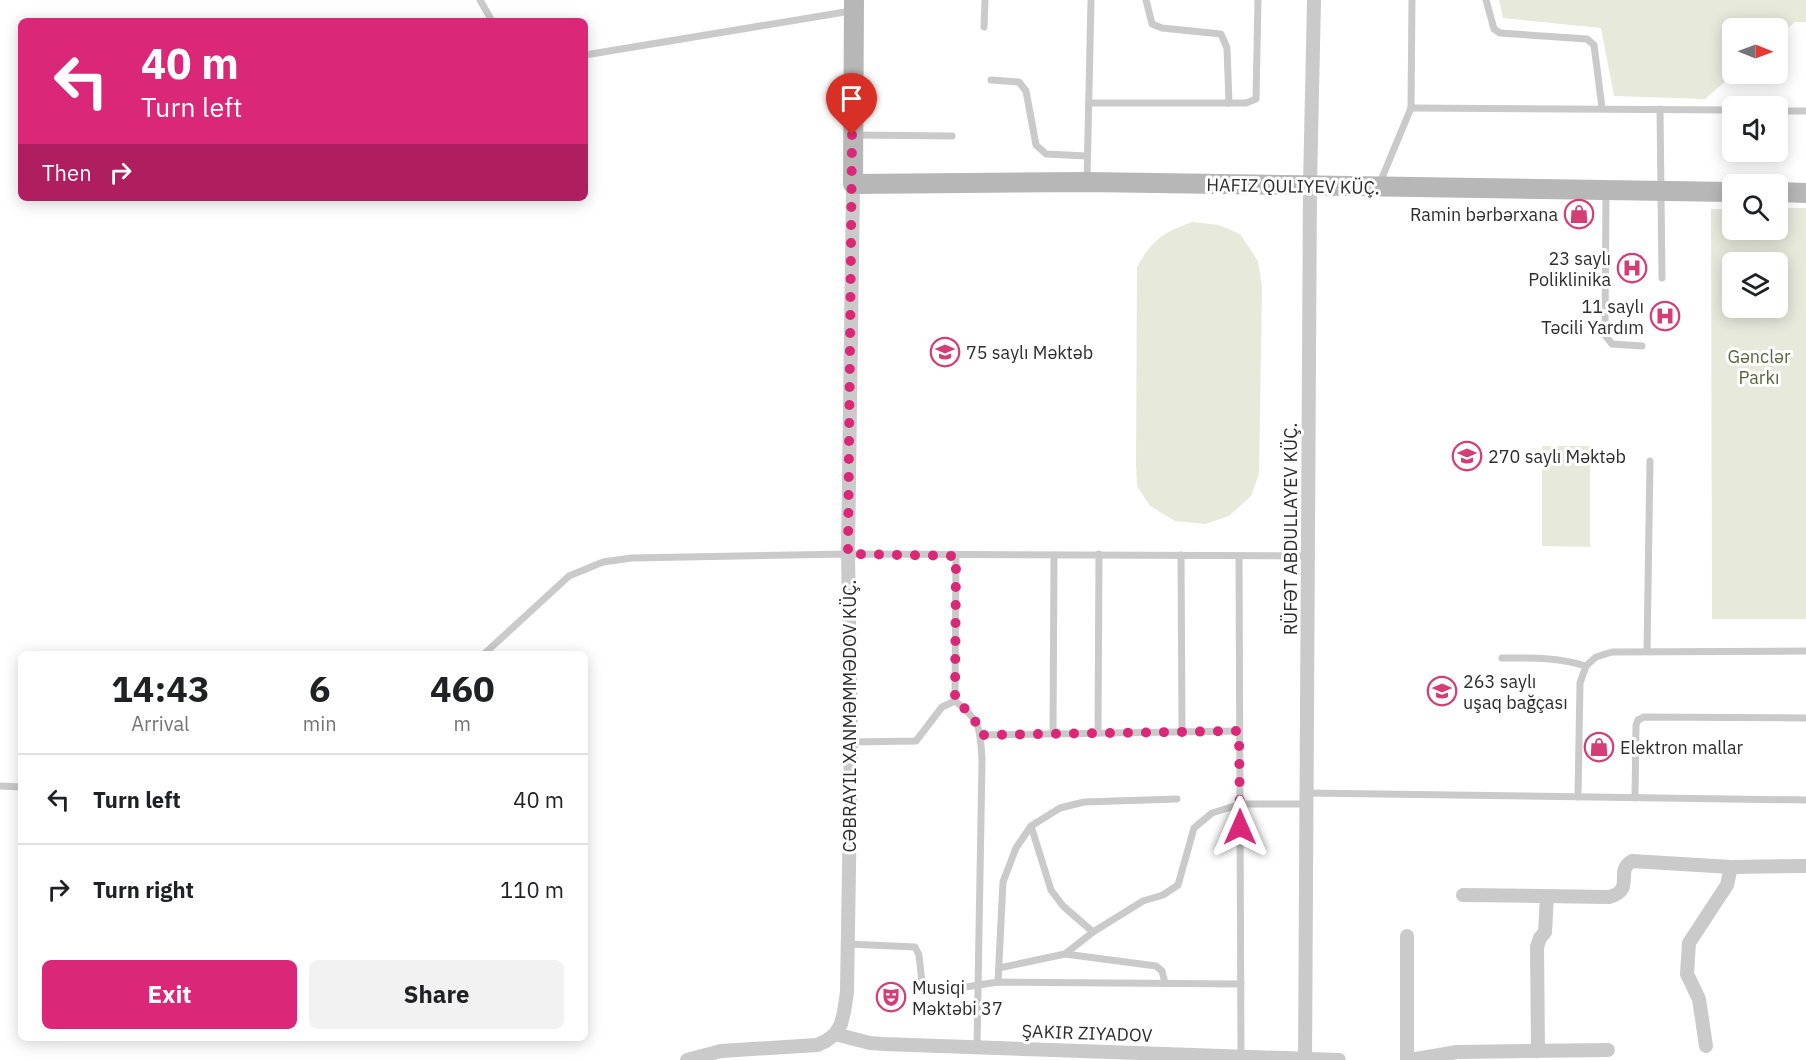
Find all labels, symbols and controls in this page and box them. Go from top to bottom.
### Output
north arrow [1722,18,1788,84]
map controls [1722,18,1788,318]
text: 40 m [141,36,239,91]
icon: left [42,42,120,120]
pin [826,73,877,135]
icon: arrive [835,82,868,115]
text: Turn left [141,89,242,124]
button: sound [1722,96,1788,162]
icon: right [104,156,137,189]
text: Then [42,158,92,187]
street label: HAFIZ QULIYEV KÜÇ. [1206,173,1380,199]
button: search [1722,174,1788,240]
shop icon: Ramin bərbərxana [1563,198,1595,230]
place label: Ramin bərbərxana [1410,203,1558,226]
place label: 23 saylı Poliklinika [1528,247,1611,291]
hospital icon: 23 saylı Poliklinika [1616,252,1648,284]
button: layers [1722,252,1788,318]
place label: 11 saylı Təcili Yardım [1541,295,1644,339]
hospital icon: 11 saylı Təcili Yardım [1649,300,1681,332]
school or university icon: 75 saylı Məktəb [929,336,961,368]
place label: 75 saylı Məktəb [966,341,1093,364]
park label: Gənclər Parkı [1727,345,1791,389]
street label: RÜFƏT ABDULLAYEV KÜÇ. [1279,423,1302,635]
school or university icon: 270 saylı Məktəb [1451,440,1483,472]
place label: 270 saylı Məktəb [1488,445,1626,468]
street label: CƏBRAYIL XANMƏMMƏDOV KÜÇ. [838,580,861,852]
text: 14:43 [111,665,210,712]
text: 6 [309,665,331,712]
text: 460 [430,665,495,712]
place label: 263 saylı uşaq bağçası [1463,670,1568,714]
school or university icon: 263 saylı uşaq bağçası [1426,675,1458,707]
text: Arrival [131,710,190,737]
text: min [303,710,337,737]
text: m [454,710,471,737]
shop icon: Elektron mallar [1583,731,1615,763]
place label: Elektron mallar [1620,736,1744,759]
icon: left [42,783,75,816]
text: Turn left [93,785,181,814]
text: 40 m [513,785,564,814]
position arrow [1208,795,1272,859]
icon: right [42,873,75,906]
text: Turn right [93,875,194,904]
text: 110 m [500,875,564,904]
button: Exit [42,960,297,1029]
button: Share [309,960,564,1029]
place label: Musiqi Məktəbi 37 [912,976,1003,1020]
theatre icon: Musiqi Məktəbi 37 [875,981,907,1013]
street label: ŞAKIR ZIYADOV [1021,1019,1153,1047]

